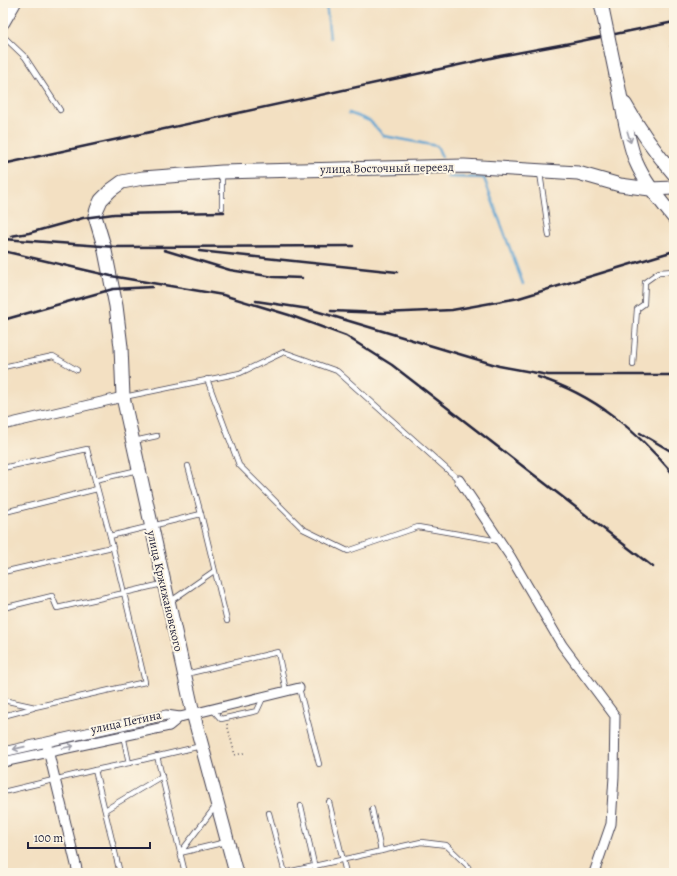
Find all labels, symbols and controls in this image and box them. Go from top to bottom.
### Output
one-way arrow [626,130,633,143]
street label: улица Восточный переезд [319,159,454,177]
street label: улица Кржижановского [143,528,187,653]
street label: улица Петина [88,707,163,737]
one-way arrow [61,742,74,750]
one-way arrow [13,745,26,753]
scale bar [28,824,150,850]
text: 100 m [34,830,63,846]

